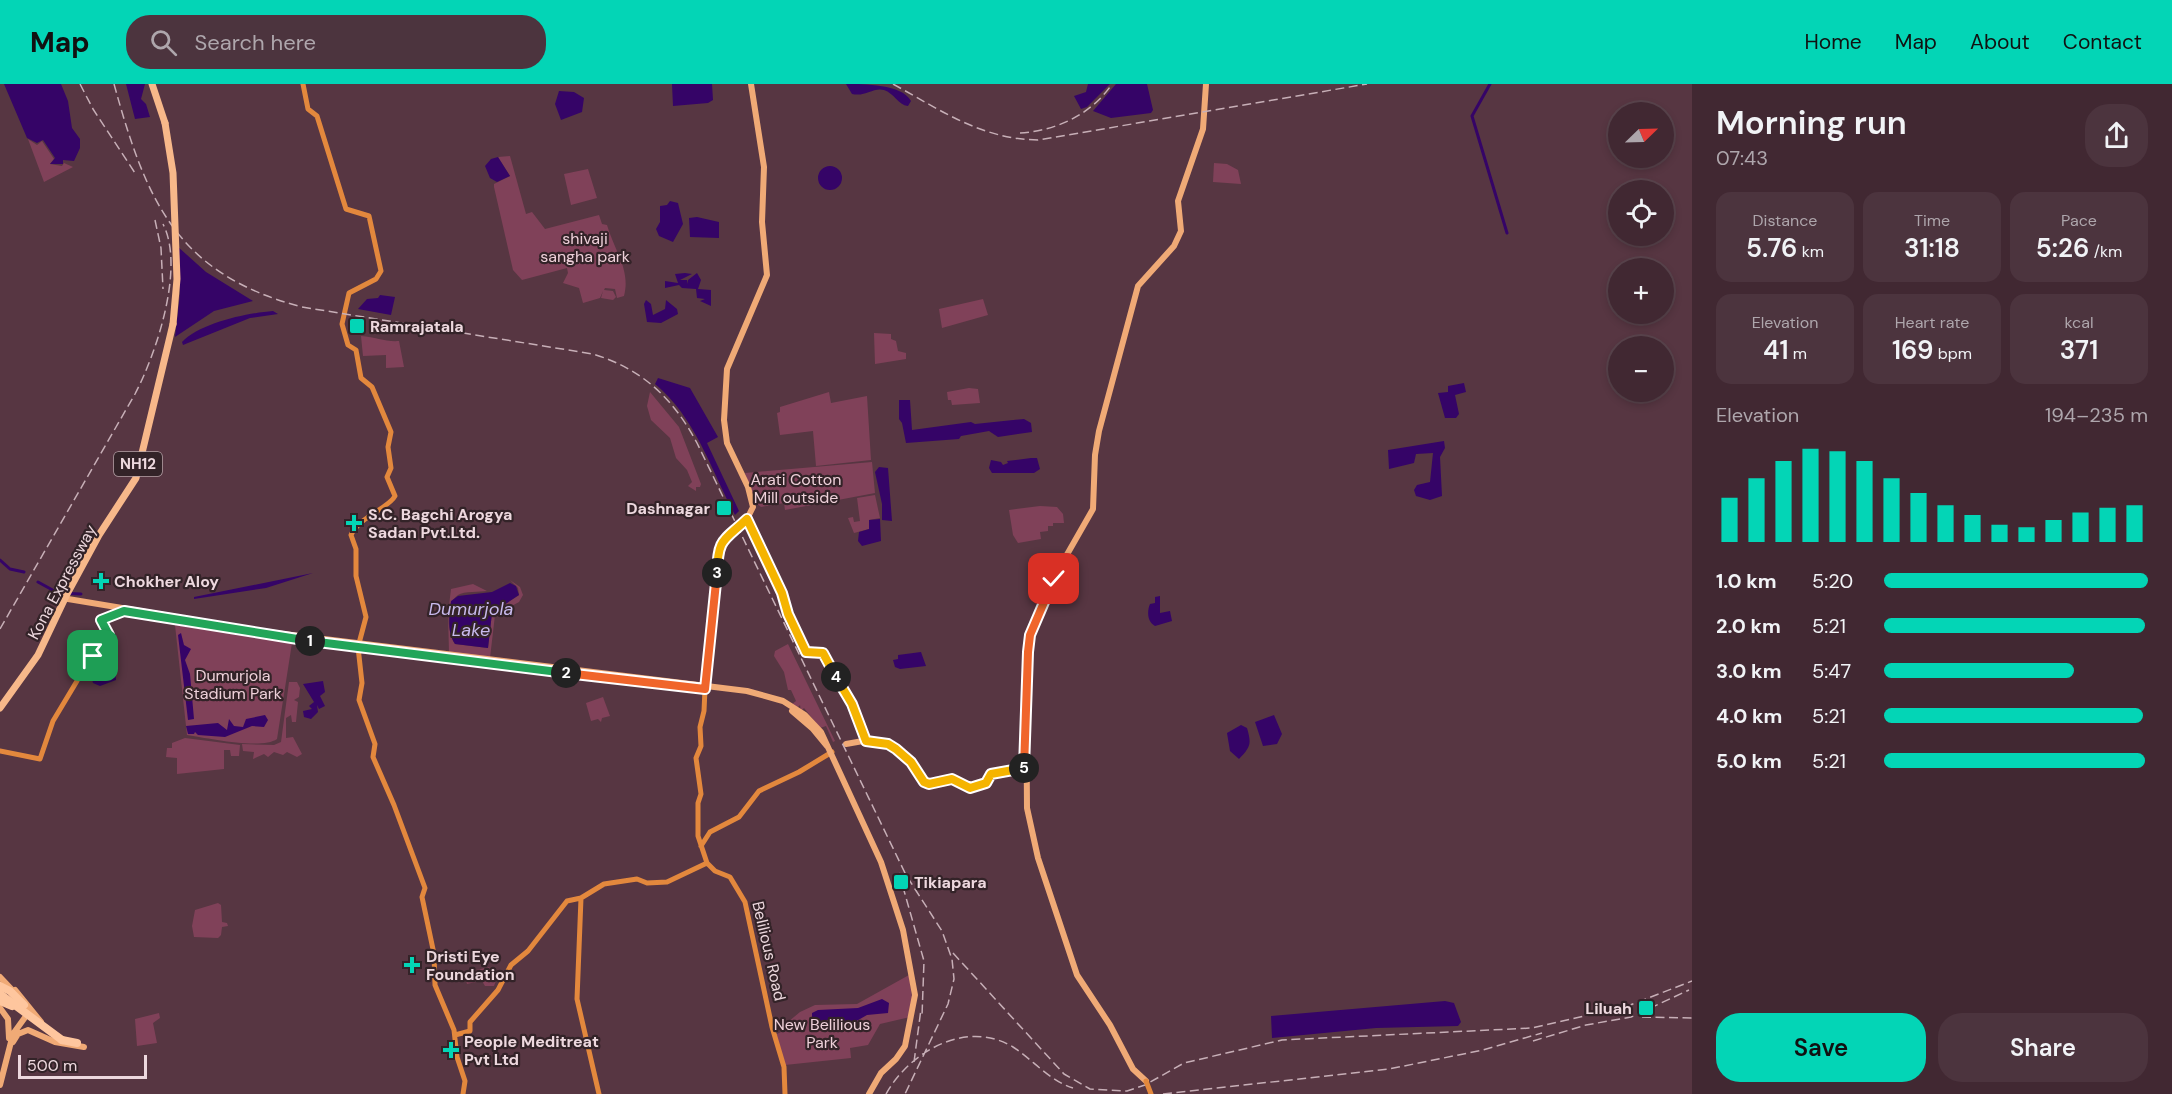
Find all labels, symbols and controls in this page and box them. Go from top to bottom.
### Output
search box [126,15,546,69]
text: Map [30,24,90,61]
icon: search [147,26,180,59]
text: Search here [195,28,316,57]
text: Home [1804,28,1862,56]
text: Map [1895,28,1937,56]
text: About [1970,28,2030,56]
text: Contact [2063,28,2142,56]
text: Morning run [1716,101,1907,144]
north arrow [1608,102,1674,168]
map controls [1608,102,1674,402]
button: share [2085,104,2148,167]
text: 07:43 [1716,145,1768,171]
button: locate [1608,180,1674,246]
text: Distance [1753,210,1817,231]
text: Time [1914,210,1950,231]
text: Pace [2061,210,2097,231]
park label: shivaji sangha park [540,228,630,267]
text: 5.76 [1746,231,1797,265]
text: 31:18 [1904,231,1960,265]
text: 5:26 [2036,231,2089,265]
text: km [1797,241,1824,262]
text: /km [2089,241,2122,262]
button: + [1608,258,1674,324]
text: Elevation [1752,312,1818,333]
text: Heart rate [1895,312,1969,333]
text: kcal [2065,312,2093,333]
place label: Ramrajatala [370,316,464,337]
marker: Ramrajatala [348,317,366,335]
text: 41 [1763,333,1789,367]
text: 169 [1892,333,1933,367]
text: 371 [2060,333,2098,367]
button: − [1608,336,1674,402]
text: m [1789,343,1807,364]
text: bpm [1933,343,1972,364]
text: Elevation [1716,402,1799,428]
text: 194–235 m [2045,402,2148,428]
road number: NH12 [114,452,162,476]
park label: Arati Cotton Mill outside [750,469,842,508]
place label: Dashnagar [626,498,710,519]
marker: Dashnagar [715,499,733,517]
place label: S.C. Bagchi Arogya Sadan Pvt.Ltd. [368,504,512,543]
marker: S.C. Bagchi Arogya Sadan Pvt.Ltd. [345,514,363,532]
street label: Kona Expressway [23,521,101,643]
pin [1028,553,1079,604]
pin: 3 [702,558,732,588]
text: 3 [712,562,722,583]
icon: check [1037,562,1070,595]
text: 1.0 km [1716,568,1777,594]
text: 5:20 [1812,568,1853,594]
place label: Chokher Aloy [114,571,219,592]
marker: Chokher Aloy [92,572,110,590]
water label: Dumurjola Lake [429,597,514,642]
text: 2.0 km [1716,613,1781,639]
text: 5:21 [1812,613,1846,639]
pin: 1 [295,626,325,656]
pin [67,630,118,681]
text: 1 [307,630,313,651]
icon: arrive [76,639,109,672]
pin: 2 [551,658,581,688]
text: 3.0 km [1716,658,1781,684]
text: 5:47 [1812,658,1851,684]
text: 2 [561,662,571,683]
pin: 4 [821,662,851,692]
park label: Dumurjola Stadium Park [184,665,282,704]
text: 4 [831,666,841,687]
text: 4.0 km [1716,703,1782,729]
text: 5:21 [1812,703,1846,729]
text: 5.0 km [1716,748,1782,774]
text: 5:21 [1812,748,1846,774]
pin: 5 [1009,753,1039,783]
text: 5 [1019,757,1029,778]
place label: Tikiapara [914,872,987,893]
marker: Tikiapara [892,873,910,891]
street label: Belilious Road [747,899,791,1003]
place label: Dristi Eye Foundation [426,946,515,985]
marker: Dristi Eye Foundation [403,956,421,974]
place label: Liluah [1585,998,1632,1019]
marker: Liluah [1637,999,1655,1017]
button: Save [1716,1013,1926,1082]
button: Share [1938,1013,2148,1082]
park label: New Belilious Park [774,1014,870,1053]
place label: People Meditreat Pvt Ltd [464,1031,599,1070]
marker: People Meditreat Pvt Ltd [442,1041,460,1059]
scale bar [18,1052,147,1080]
text: 500 m [27,1055,77,1076]

